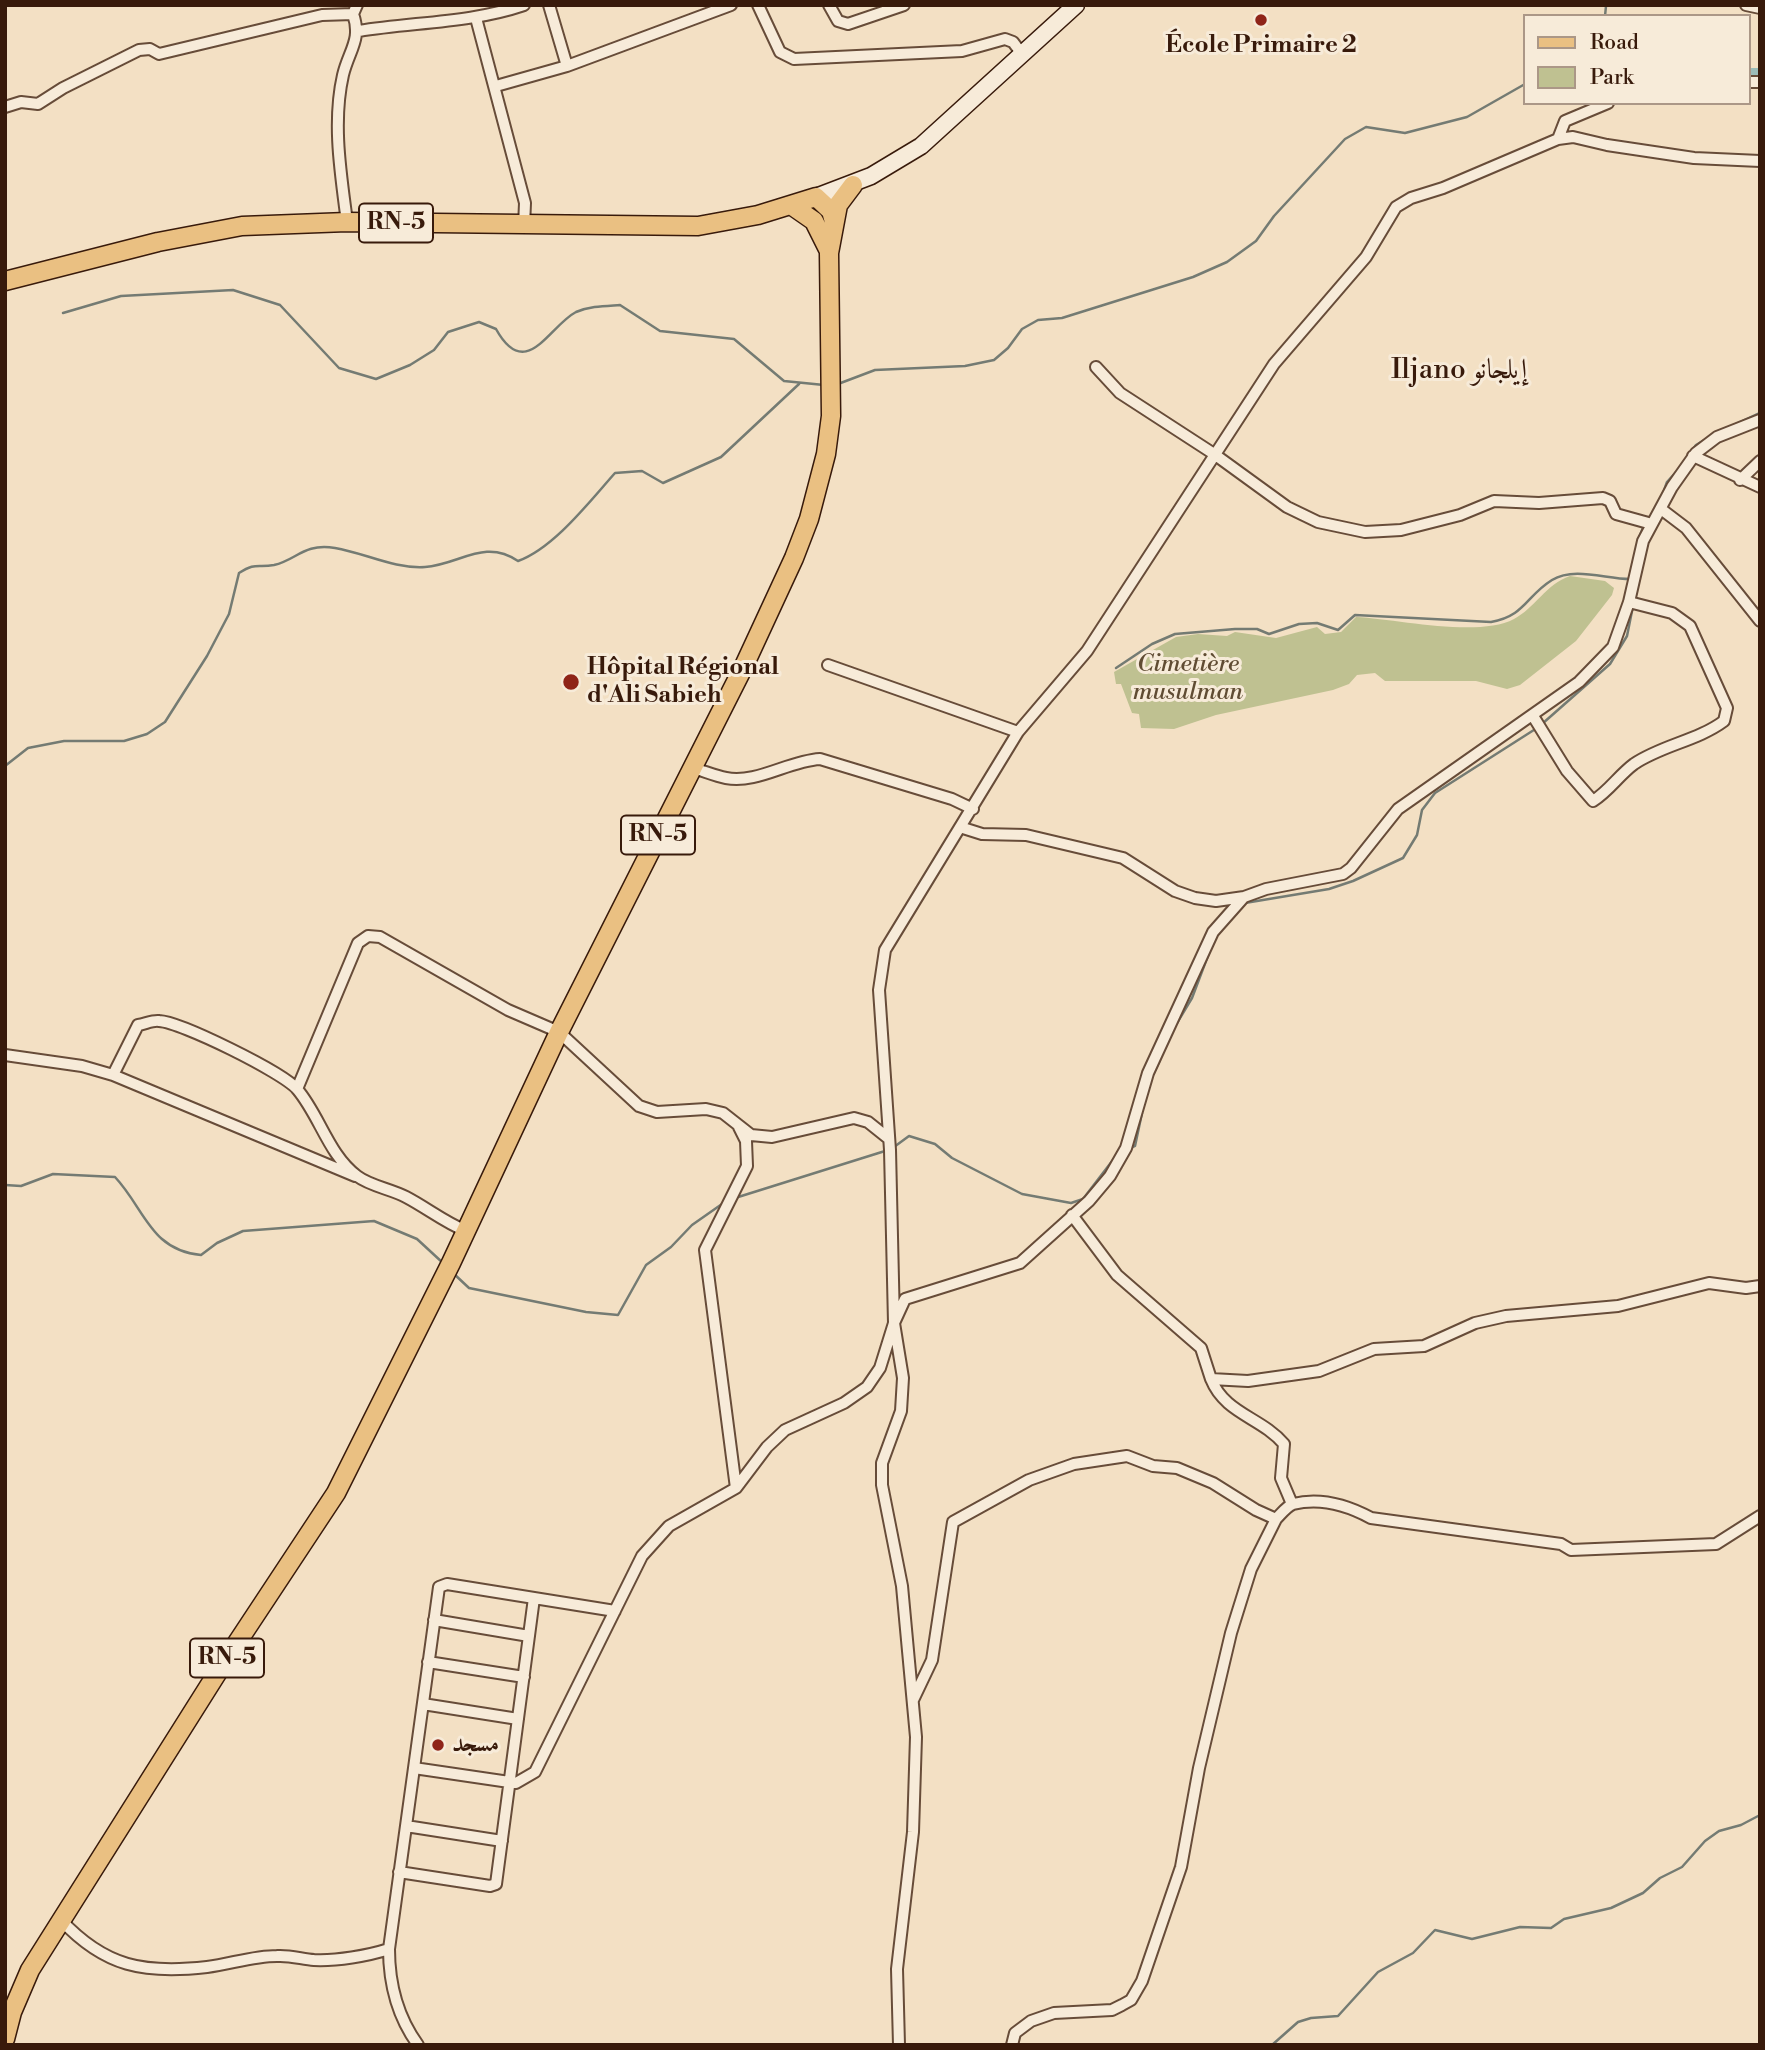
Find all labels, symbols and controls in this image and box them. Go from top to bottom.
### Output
marker: École Primaire 2 [1253,12,1269,28]
legend [1524,14,1751,105]
text: Road [1590,30,1639,56]
place label: École Primaire 2 [1165,32,1357,60]
text: Park [1590,65,1634,91]
road number: RN-5 [359,204,433,243]
district label: Iljano إيلجانو [1391,354,1527,388]
park label: Cimetière musulman [1133,651,1243,707]
place label: Hôpital Régional d'Ali Sabieh [587,654,779,710]
marker: Hôpital Régional d'Ali Sabieh [561,672,581,692]
road number: RN-5 [621,816,695,855]
road number: RN-5 [190,1638,264,1678]
place label: مسجد [452,1731,499,1759]
marker: مسجد [430,1737,446,1753]

